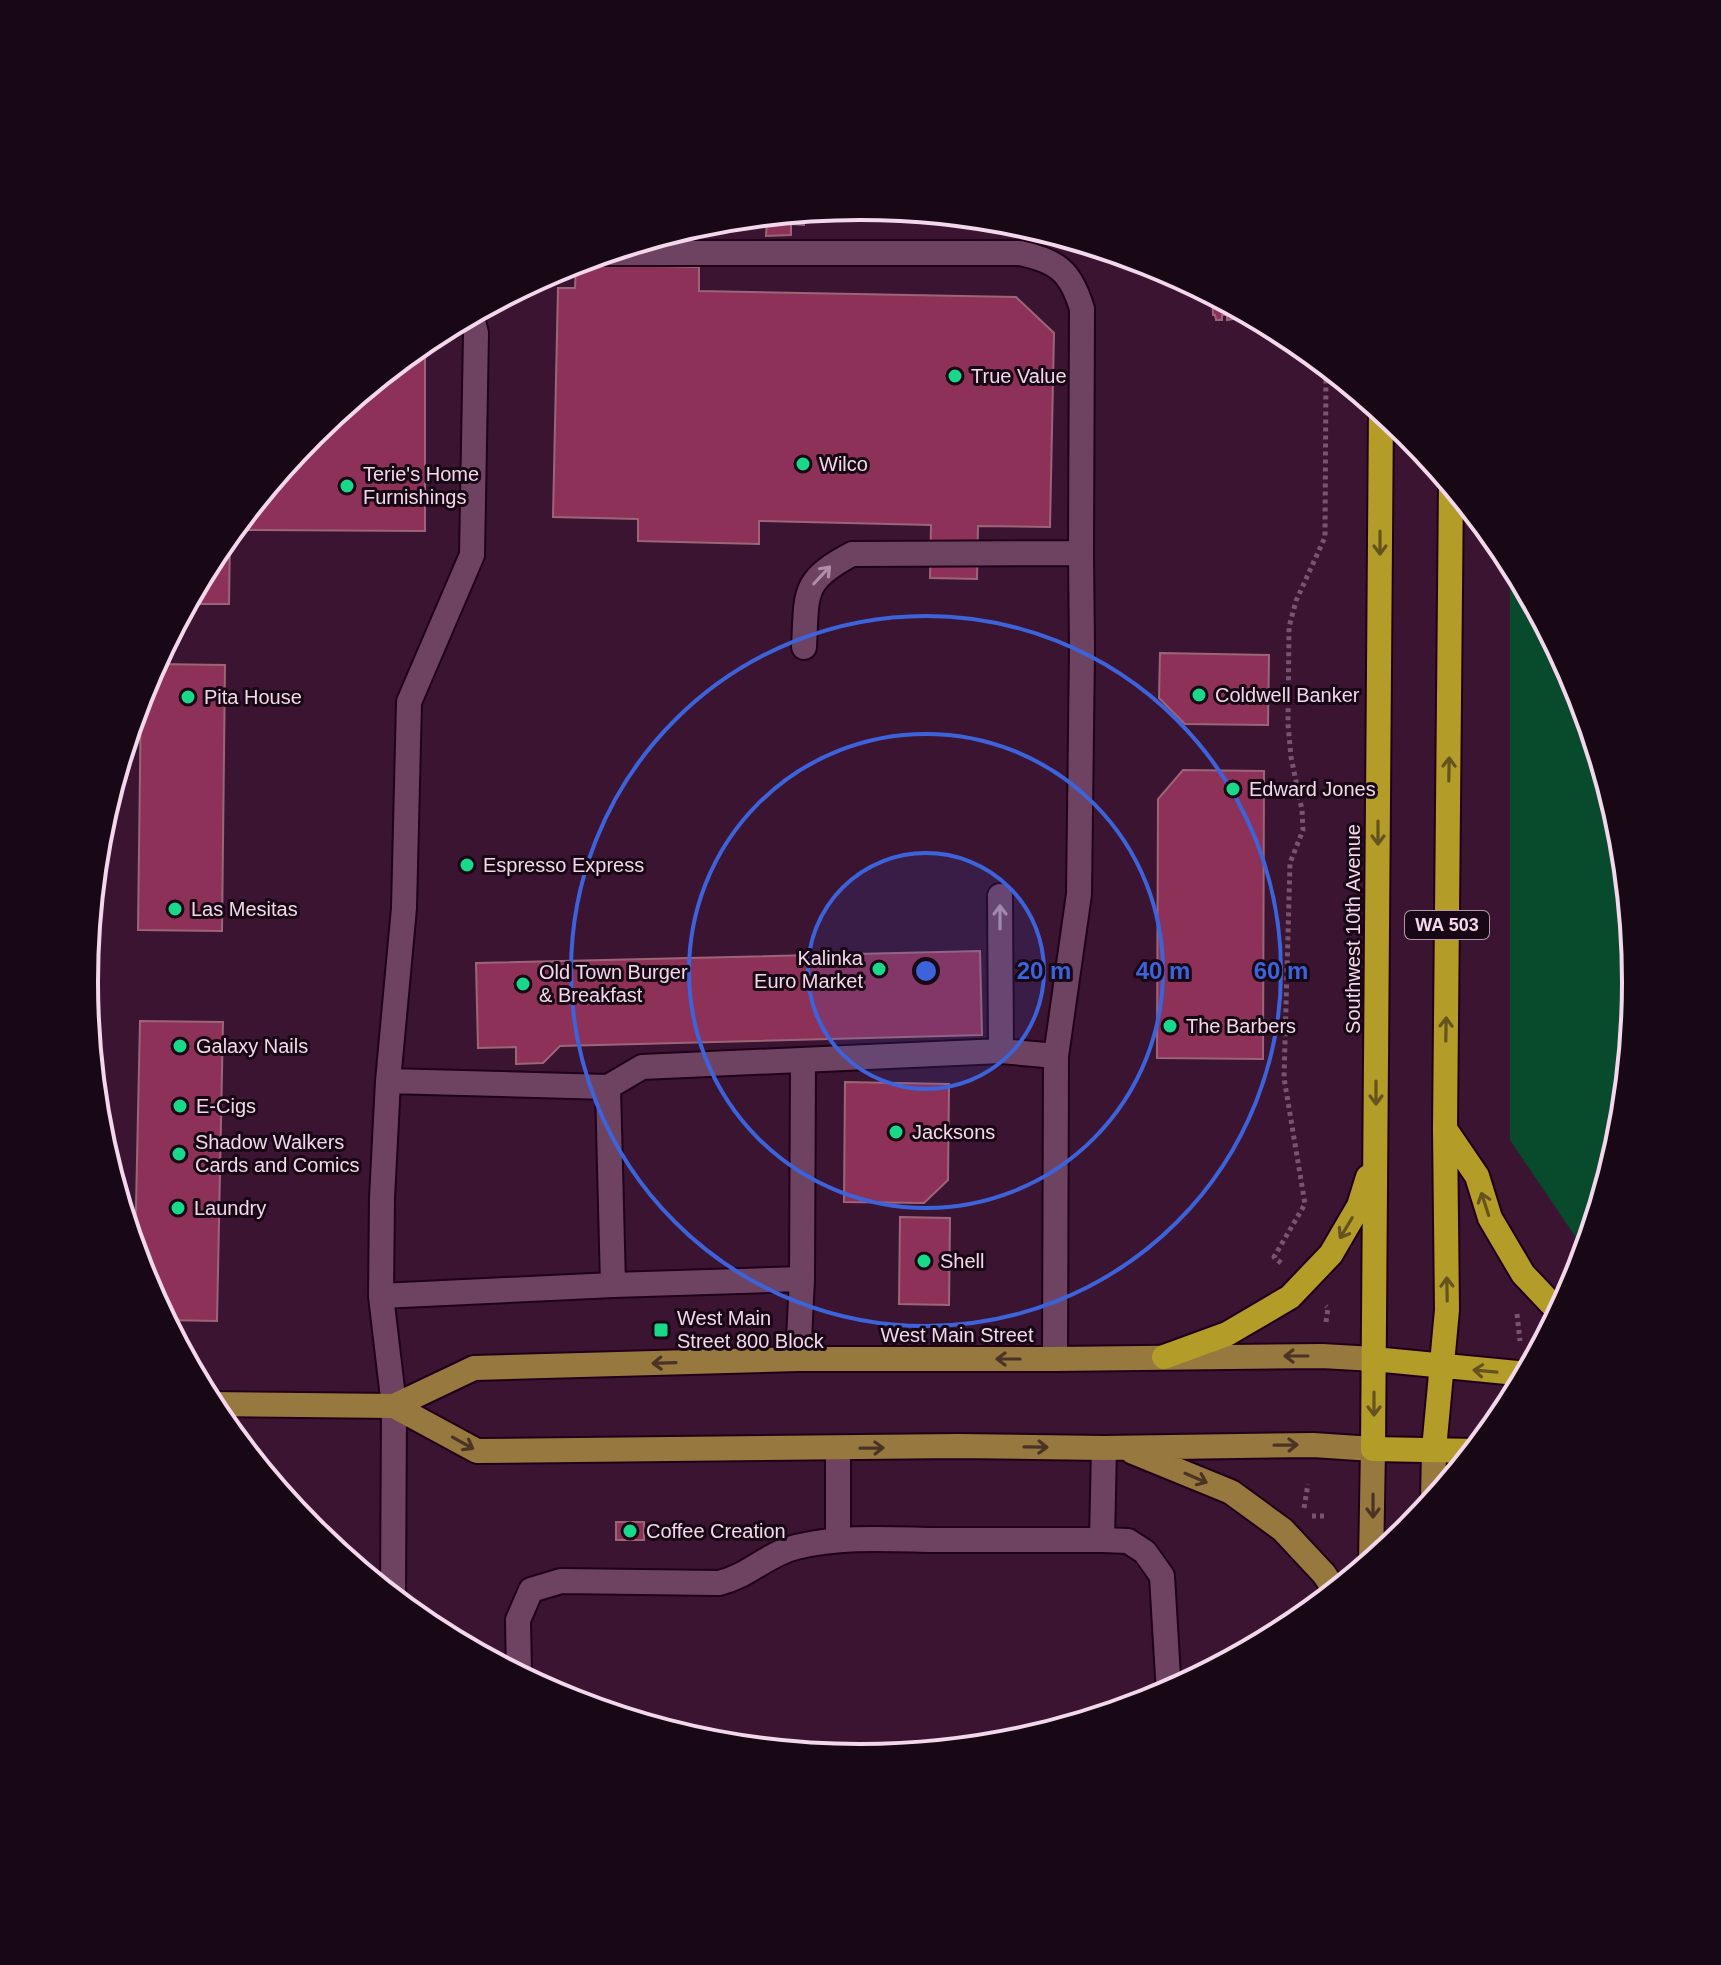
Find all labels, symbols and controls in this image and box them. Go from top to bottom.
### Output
place label: True Value [971,365,1067,387]
marker: True Value [946,367,964,385]
place label: Wilco [819,453,868,475]
marker: Wilco [794,455,812,473]
place label: Terie's Home Furnishings [363,463,479,508]
marker: Terie's Home Furnishings [338,477,356,495]
one-way arrow [1372,529,1388,556]
one-way arrow [813,565,832,585]
place label: Coldwell Banker [1215,684,1360,706]
place label: Pita House [204,686,302,708]
marker: Coldwell Banker [1190,686,1208,704]
marker: Pita House [179,688,197,706]
one-way arrow [1441,756,1456,783]
place label: Edward Jones [1249,778,1376,800]
marker: Edward Jones [1224,780,1242,798]
one-way arrow [1370,819,1386,846]
street label: Southwest 10th Avenue [1342,824,1364,1034]
place label: Espresso Express [483,854,644,876]
marker: Espresso Express [458,856,476,874]
place label: Las Mesitas [191,898,298,920]
marker: Las Mesitas [166,900,184,918]
one-way arrow [992,904,1008,931]
road number: WA 503 [1405,911,1489,939]
place label: Kalinka Euro Market [754,947,864,992]
centre of rings [912,957,940,985]
text: 20 m [1017,957,1071,984]
text: 40 m [1136,957,1190,984]
text: 60 m [1254,957,1308,984]
marker: Kalinka Euro Market [870,960,888,978]
place label: Old Town Burger & Breakfast [539,961,688,1006]
marker: Old Town Burger & Breakfast [514,975,532,993]
place label: The Barbers [1186,1015,1296,1037]
one-way arrow [1438,1016,1454,1043]
marker: The Barbers [1161,1017,1179,1035]
place label: Galaxy Nails [196,1035,308,1057]
marker: Galaxy Nails [171,1037,189,1055]
one-way arrow [1368,1079,1384,1106]
place label: E-Cigs [196,1095,256,1117]
marker: E-Cigs [171,1097,189,1115]
place label: Jacksons [912,1121,995,1143]
marker: Jacksons [887,1123,905,1141]
place label: Shadow Walkers Cards and Comics [195,1131,360,1176]
marker: Shadow Walkers Cards and Comics [170,1145,188,1163]
one-way arrow [1477,1191,1492,1216]
place label: Laundry [194,1197,266,1219]
marker: Laundry [169,1199,187,1217]
one-way arrow [1338,1216,1354,1239]
place label: Shell [940,1250,984,1272]
marker: Shell [915,1252,933,1270]
one-way arrow [1439,1276,1455,1303]
place label: West Main Street 800 Block [677,1307,825,1352]
marker: West Main Street 800 Block [652,1321,670,1339]
street label: West Main Street [880,1324,1034,1346]
one-way arrow [1283,1348,1310,1364]
one-way arrow [995,1351,1022,1367]
one-way arrow [651,1355,678,1370]
one-way arrow [1472,1363,1498,1378]
one-way arrow [1366,1390,1381,1417]
one-way arrow [450,1436,474,1451]
one-way arrow [1272,1438,1299,1453]
one-way arrow [1022,1439,1049,1455]
one-way arrow [858,1440,885,1455]
one-way arrow [1183,1471,1208,1486]
one-way arrow [1365,1492,1381,1519]
place label: Coffee Creation [646,1520,786,1542]
marker: Coffee Creation [621,1522,639,1540]

